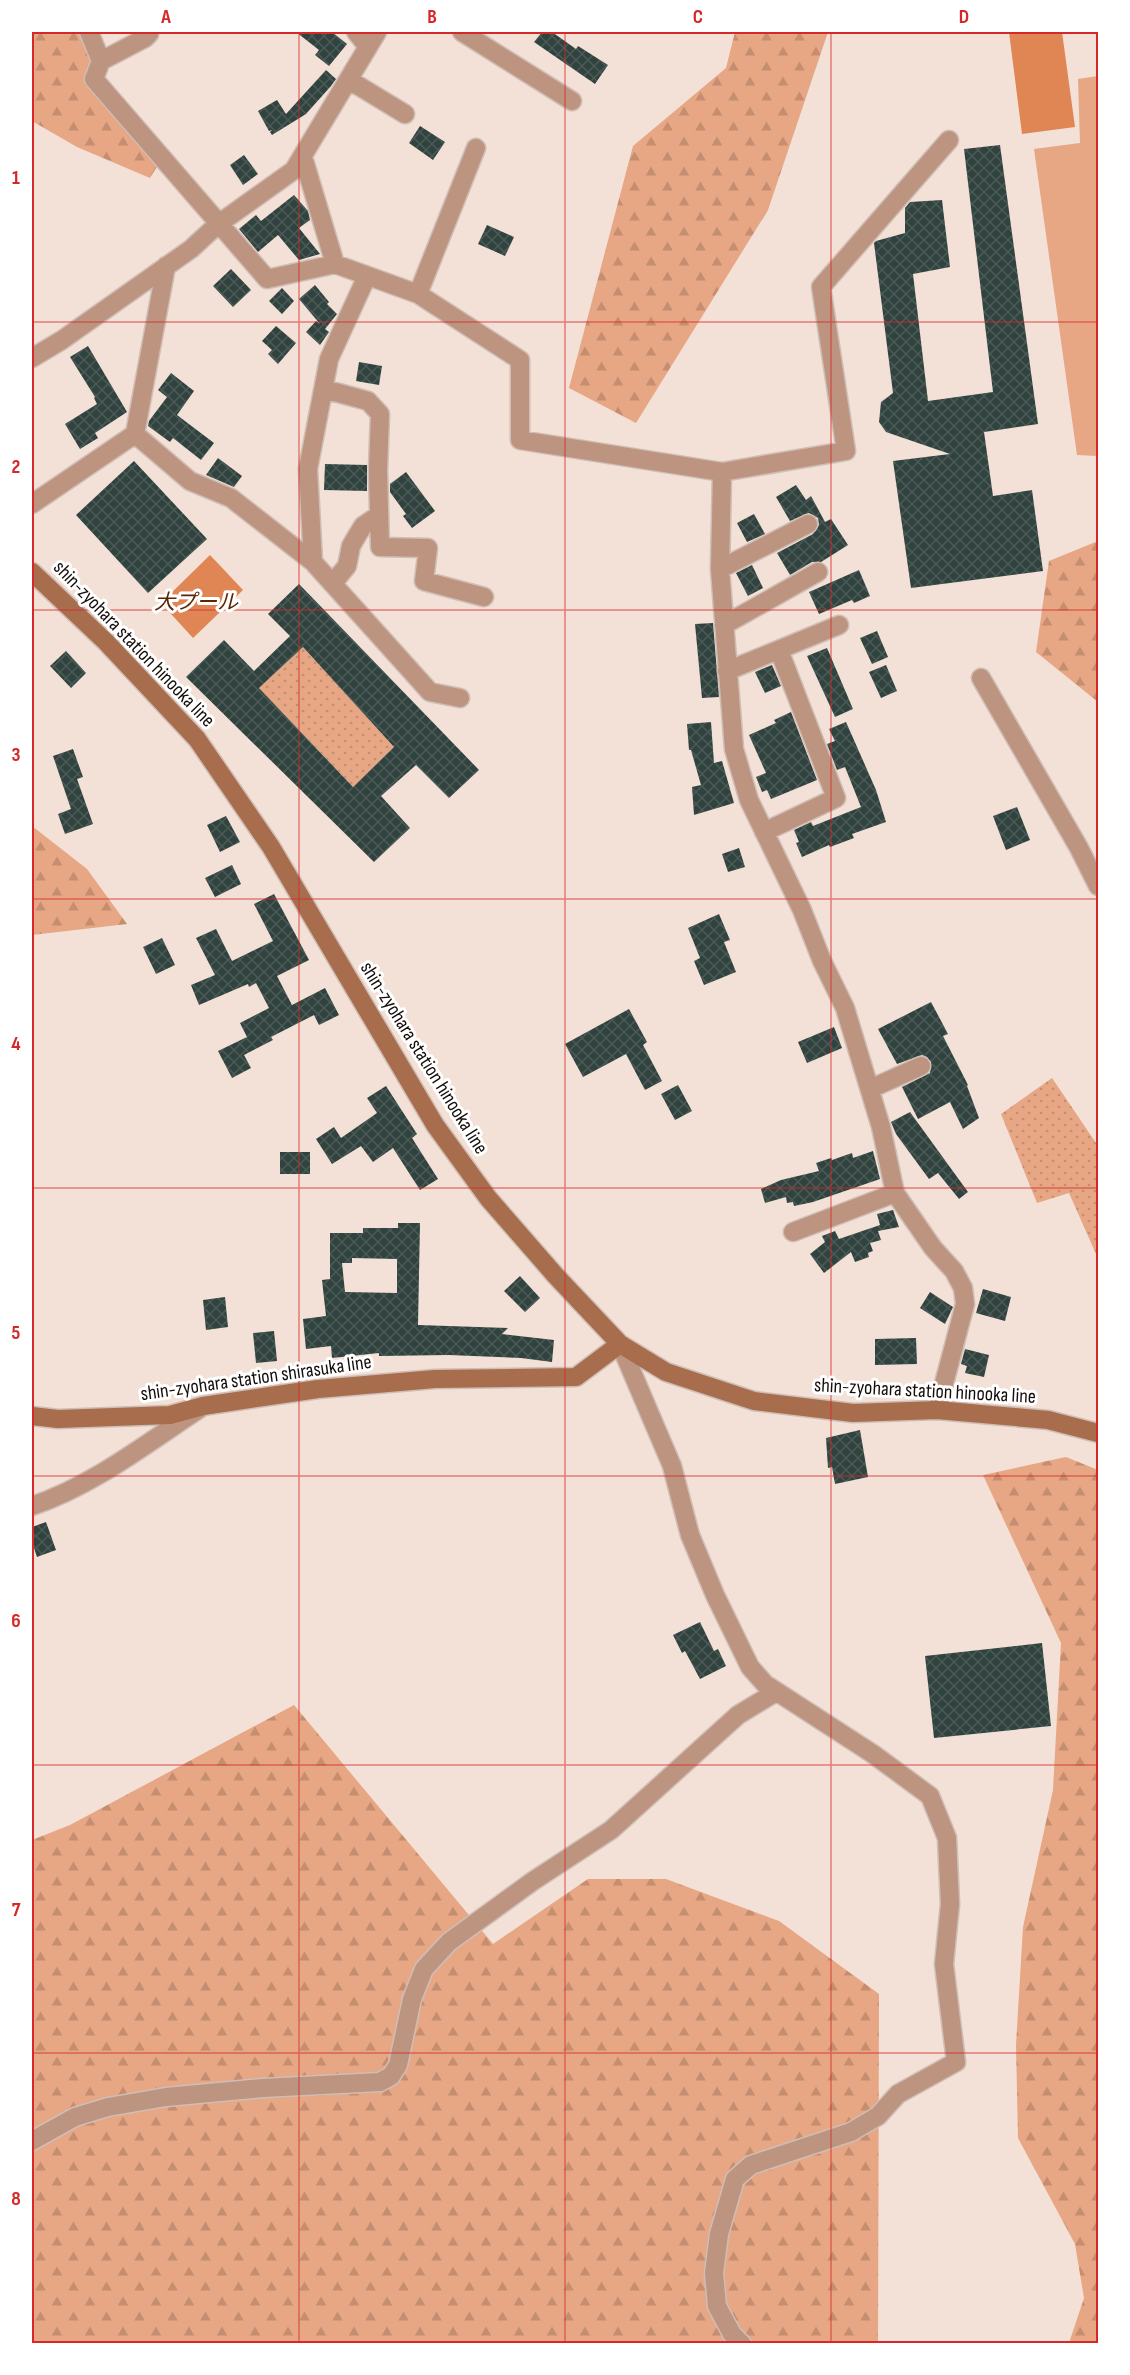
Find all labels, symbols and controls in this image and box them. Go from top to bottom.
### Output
text: A [160,5,171,29]
text: B [427,5,437,29]
text: C [693,5,703,29]
text: D [959,5,969,29]
text: 1 [12,166,20,190]
text: 2 [12,455,20,479]
street label: shin-zyohara station hinooka line [48,556,220,732]
water label: 大プール [154,590,239,615]
text: 3 [12,743,21,767]
street label: shin-zyohara station hinooka line [355,957,493,1159]
text: 4 [11,1032,21,1056]
text: 5 [12,1321,21,1345]
street label: shin-zyohara station shirasuka line [139,1350,373,1406]
street label: shin-zyohara station hinooka line [813,1373,1037,1409]
text: 6 [11,1609,21,1633]
text: 7 [12,1898,21,1922]
text: 8 [11,2187,21,2211]

